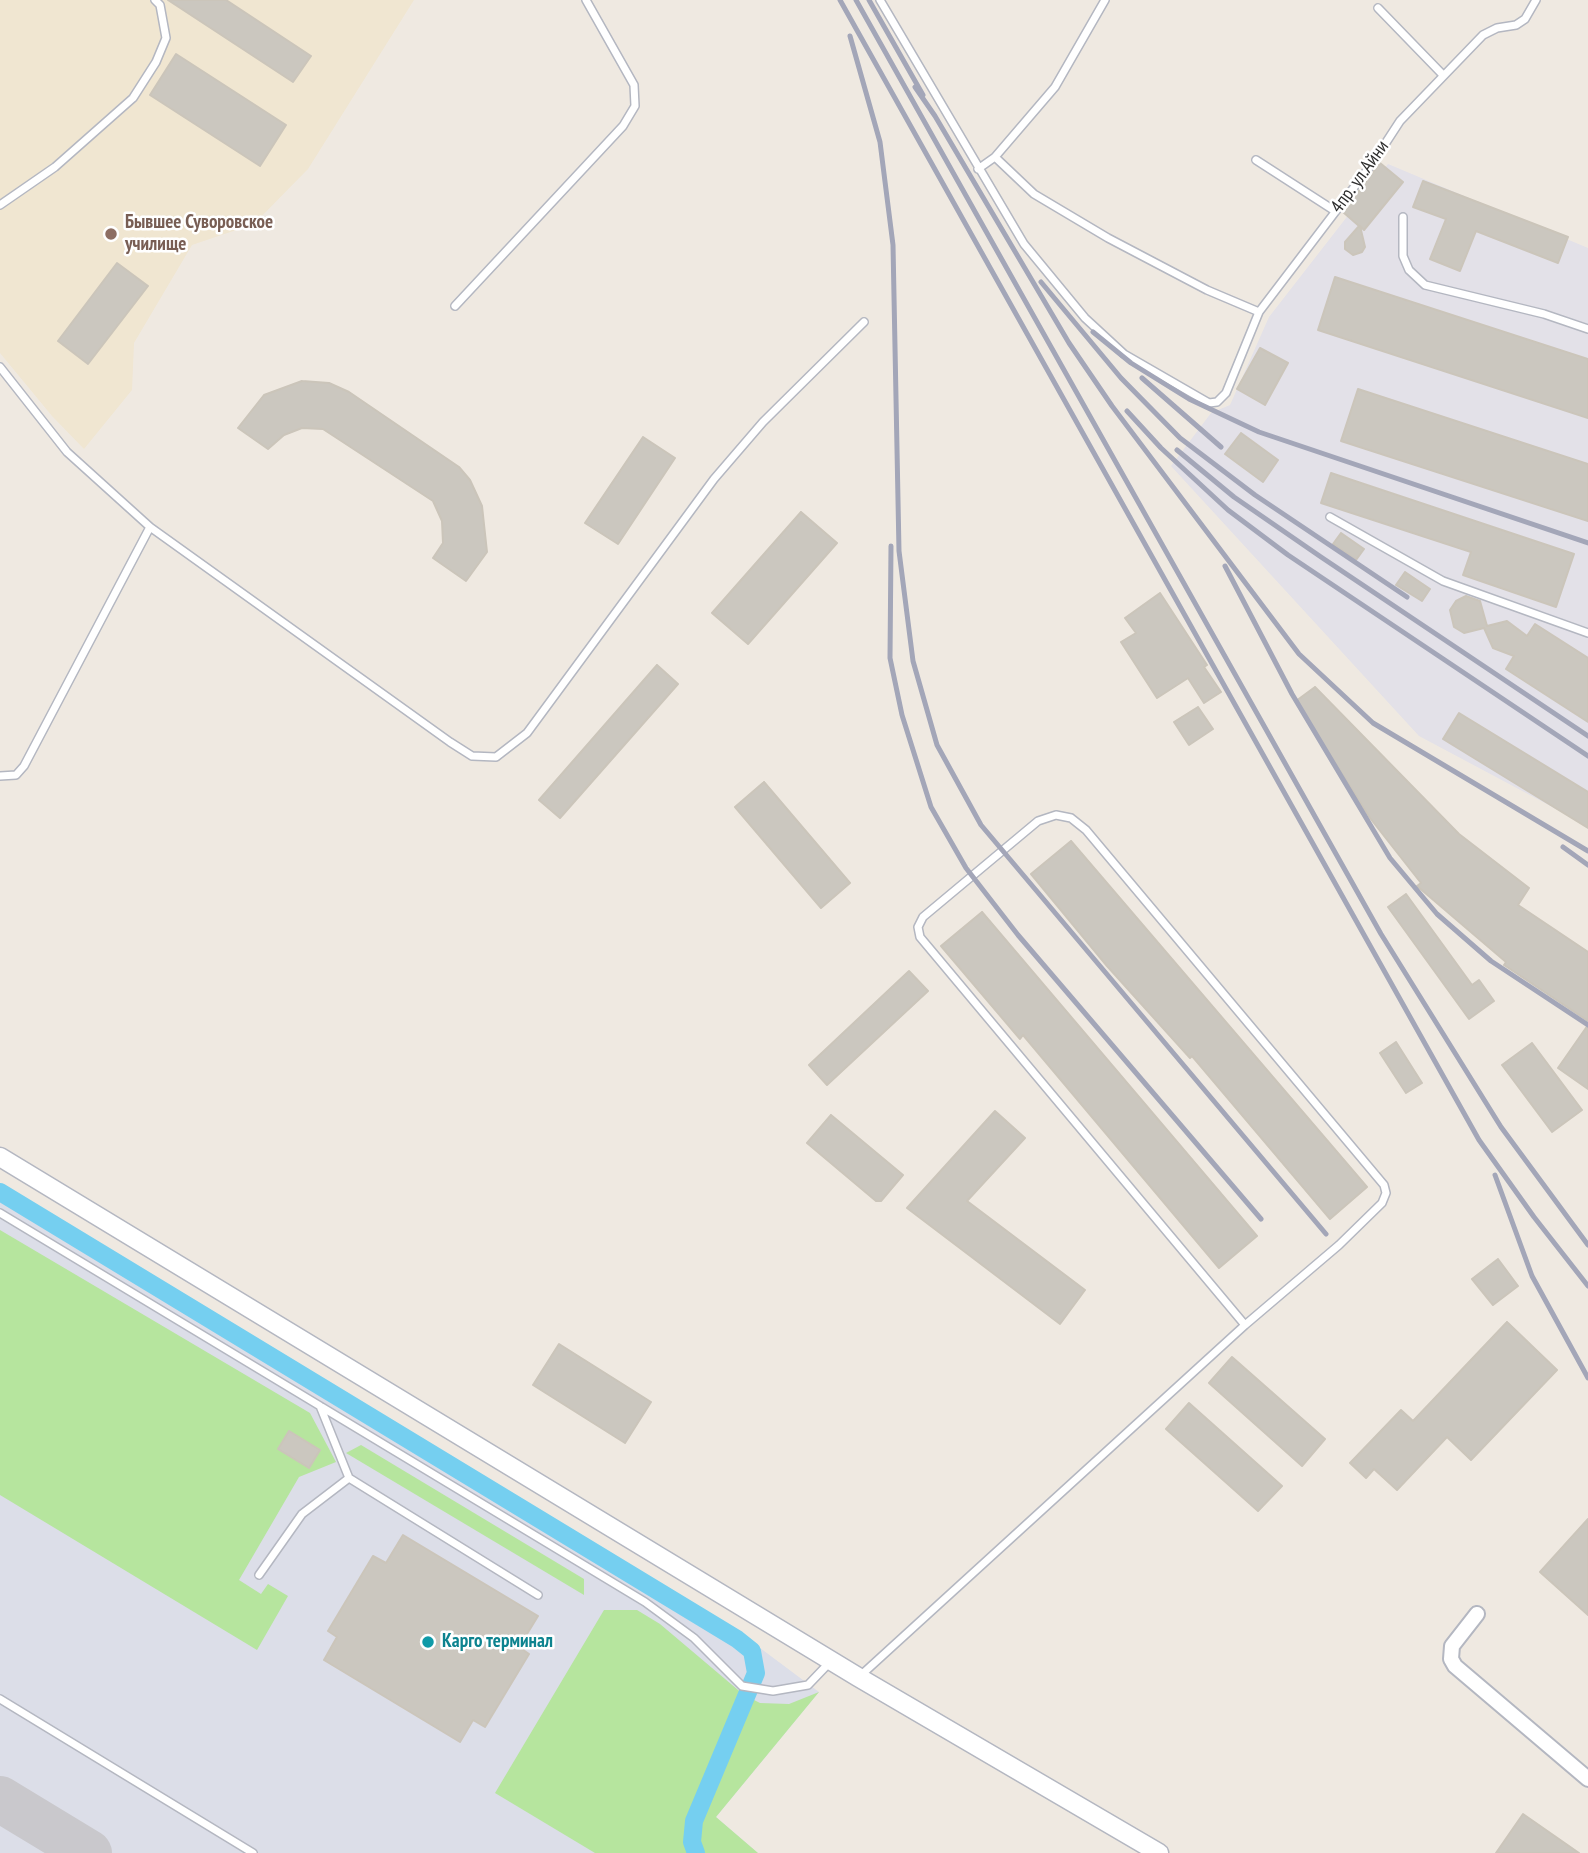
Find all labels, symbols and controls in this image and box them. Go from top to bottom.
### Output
street label: 4пр. ул.Айни [1326,136,1394,218]
place label: Бывшее Суворовское училище [125,212,273,256]
marker: Бывшее Суворовское училище [103,226,119,242]
place label: Карго терминал [442,1631,553,1653]
marker: Карго терминал [420,1634,436,1650]

